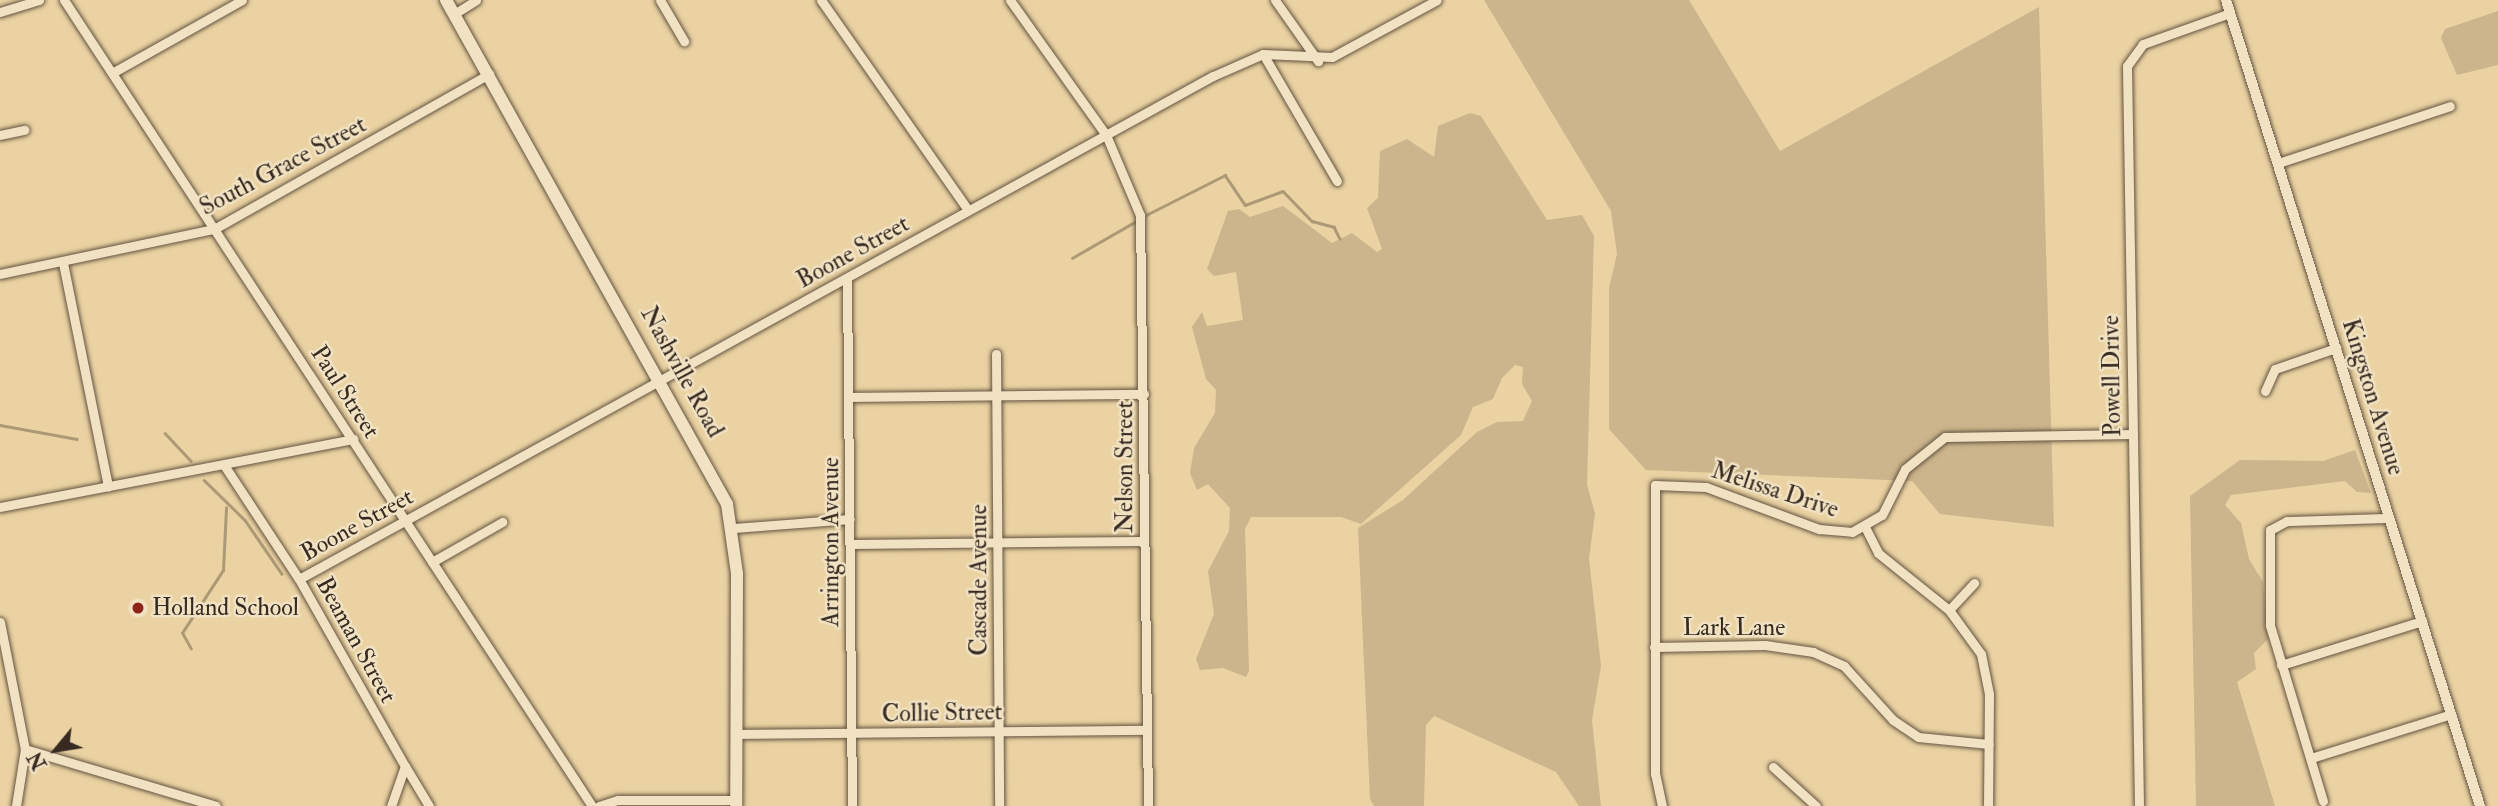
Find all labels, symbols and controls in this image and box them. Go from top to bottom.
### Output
street label: South Grace Street [195,110,371,222]
street label: Boone Street [792,209,914,295]
street label: Nashville Road [634,301,730,443]
street label: Powell Drive [2097,315,2127,437]
street label: Kingston Avenue [2336,315,2410,479]
street label: Paul Street [304,340,386,444]
street label: Nelson Street [1111,401,1139,533]
street label: Melissa Drive [1708,456,1842,524]
street label: Arrington Avenue [817,457,845,627]
street label: Boone Street [296,482,418,568]
street label: Cascade Avenue [965,504,993,656]
street label: Beaman Street [310,572,402,708]
place label: Holland School [152,594,299,622]
marker: Holland School [130,600,146,616]
street label: Lark Lane [1683,614,1785,642]
street label: Collie Street [881,698,1003,728]
north arrow [21,715,91,785]
text: N [23,747,52,774]

